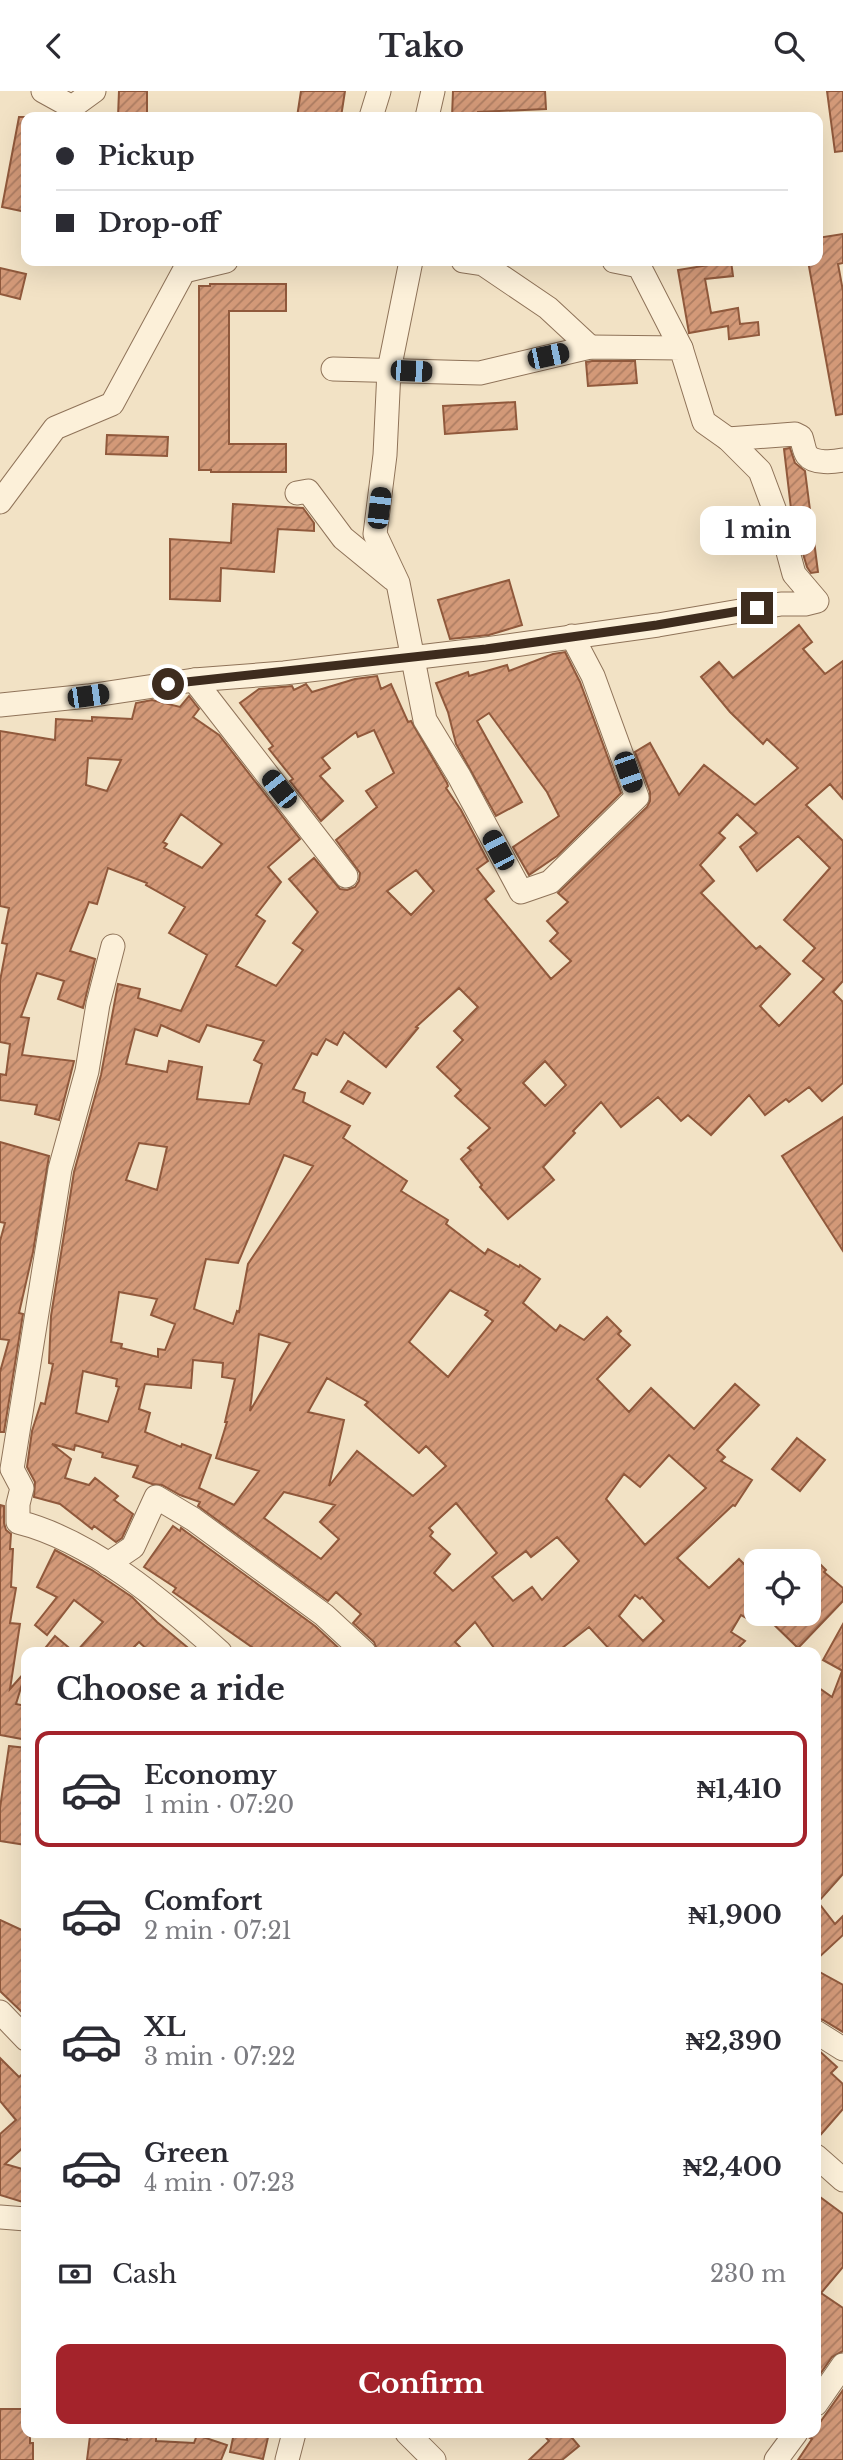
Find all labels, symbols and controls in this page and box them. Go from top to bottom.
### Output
text: Tako [379,26,464,66]
icon: back [35,27,73,65]
icon: search [770,27,808,65]
text: Pickup [98,140,195,172]
text: Drop-off [98,207,219,239]
car [526,341,571,371]
car [390,360,433,382]
car [367,486,392,530]
callout: 1 min [699,507,815,555]
text: 1 min [725,516,791,544]
route end [741,592,773,624]
route start [152,668,184,700]
car [66,683,111,709]
car [612,749,645,795]
car [258,766,301,812]
car [479,827,518,873]
map controls [744,1549,821,1626]
button: locate [744,1549,821,1626]
text: Choose a ride [56,1669,285,1709]
icon: car [60,1758,123,1821]
text: Economy [144,1759,277,1791]
text: ₦1,410 [697,1773,782,1805]
text: 1 min · 07:20 [144,1791,294,1819]
icon: car [60,1884,123,1947]
text: Comfort [144,1885,262,1917]
text: ₦1,900 [688,1899,782,1931]
text: 2 min · 07:21 [144,1917,292,1945]
icon: car [60,2010,123,2073]
text: XL [144,2011,186,2043]
text: ₦2,390 [686,2025,782,2057]
text: 3 min · 07:22 [144,2043,296,2071]
icon: car [60,2136,123,2199]
text: Green [144,2137,229,2169]
text: ₦2,400 [683,2151,782,2183]
text: 4 min · 07:23 [144,2169,295,2197]
icon: cash [56,2255,94,2293]
text: Cash [112,2258,177,2290]
text: 230 m [710,2260,786,2288]
button: Confirm [56,2344,786,2424]

